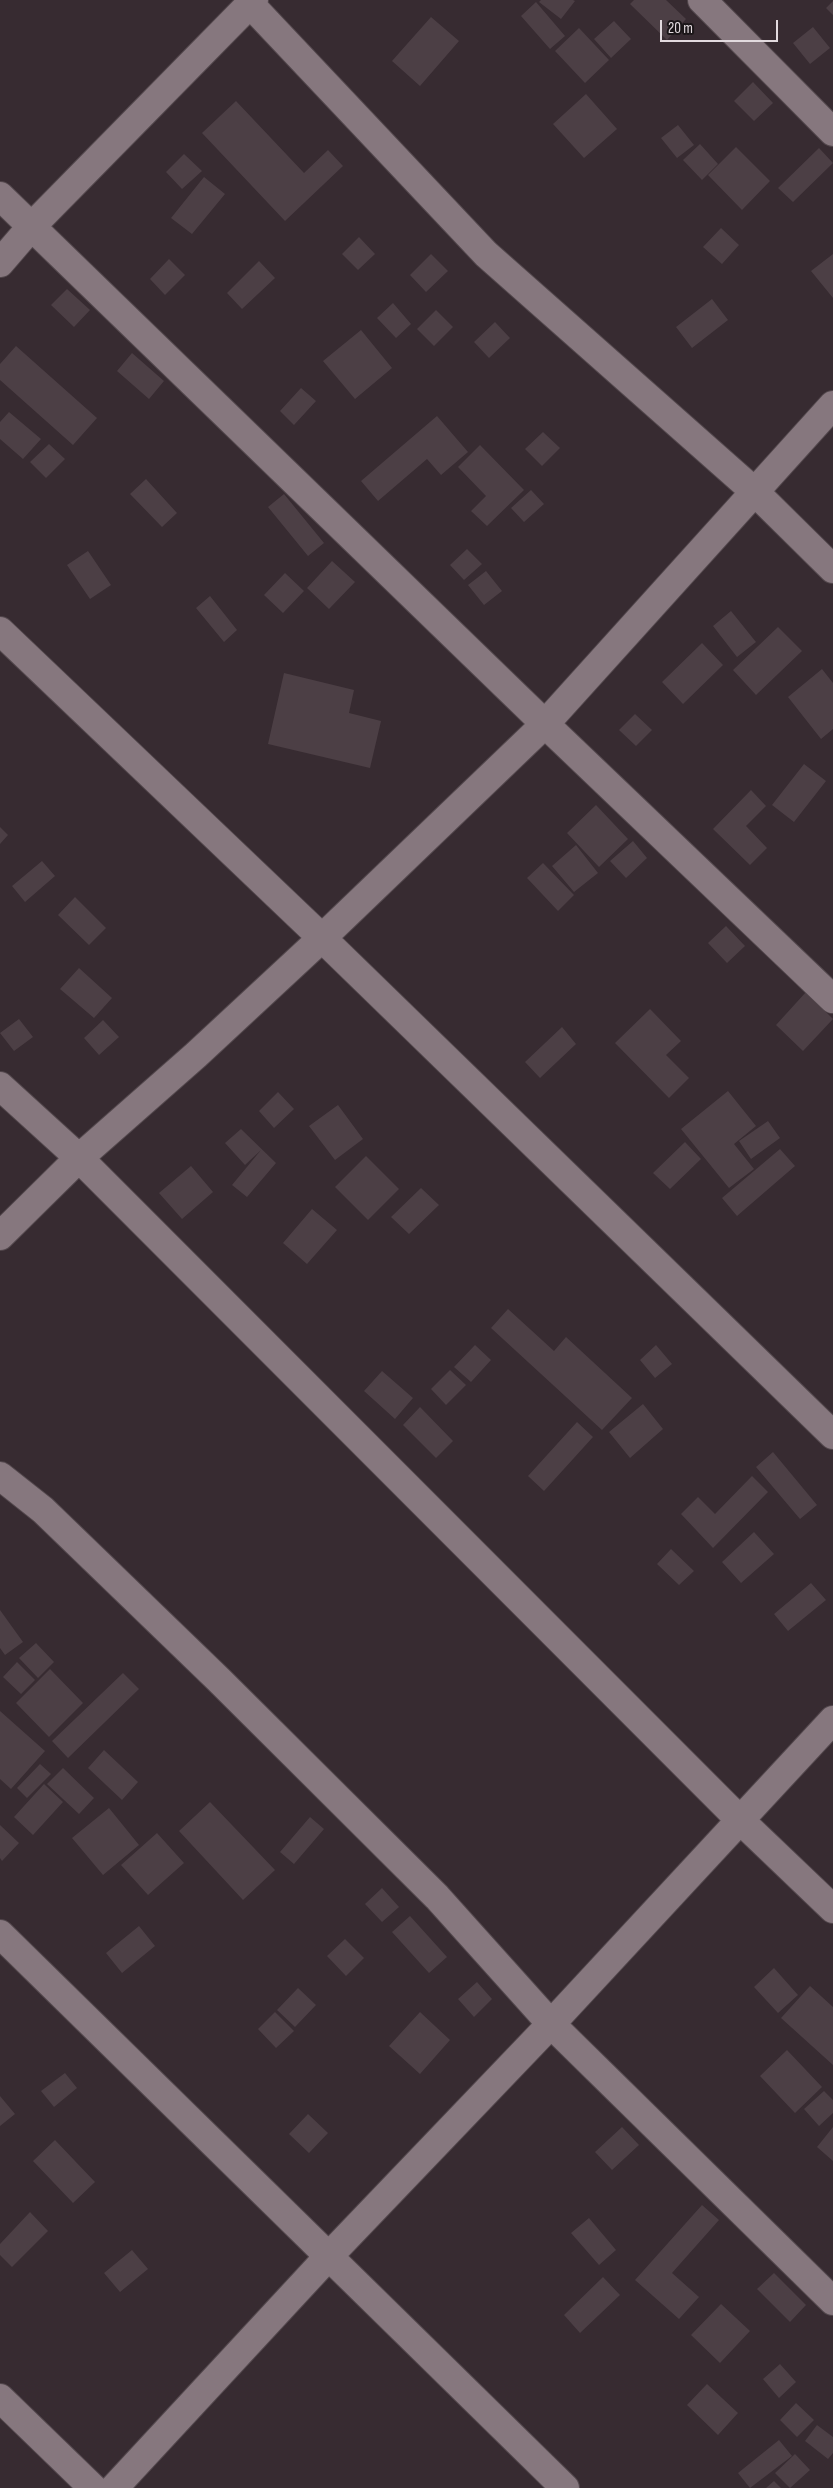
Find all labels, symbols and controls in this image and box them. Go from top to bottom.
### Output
scale bar [663,10,780,42]
text: 20 m [668,19,693,38]

